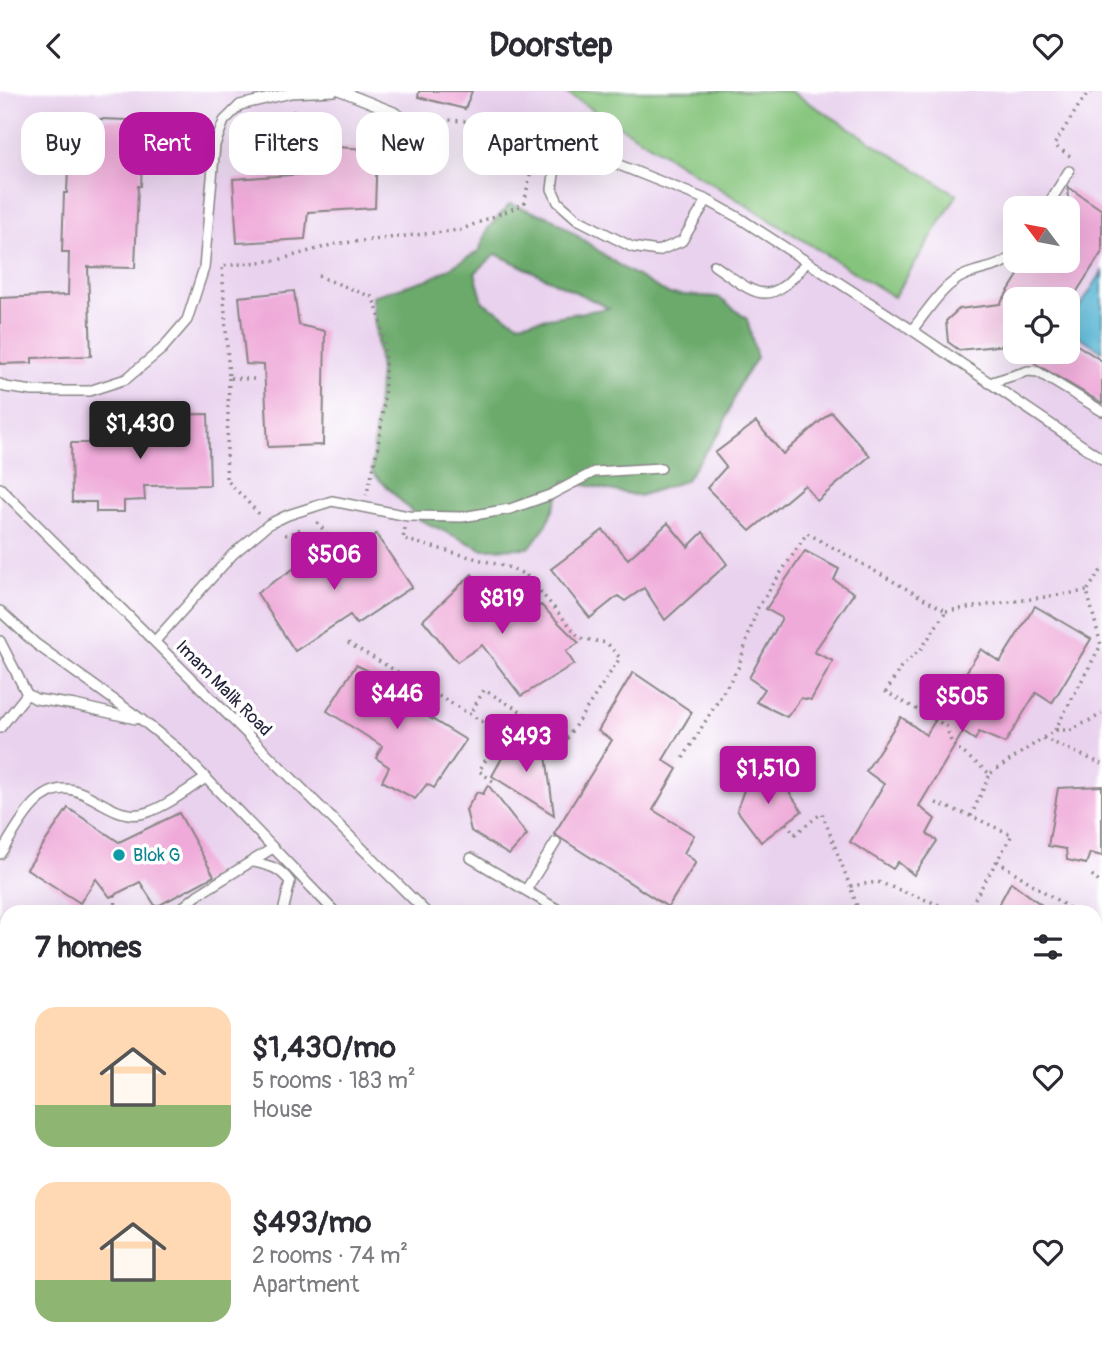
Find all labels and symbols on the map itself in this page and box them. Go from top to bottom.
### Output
north arrow [1003,196,1080,273]
pin: $1,430 [83,401,197,461]
pin: $506 [293,533,375,592]
pin: $819 [461,577,543,636]
street label: Imam Malik Road [171,635,277,741]
pin: $446 [356,671,438,731]
pin: $505 [921,675,1003,734]
pin: $493 [485,715,567,774]
pin: $1,510 [711,747,825,806]
place label: Blok G [133,844,181,867]
marker: Blok G [111,847,127,863]

